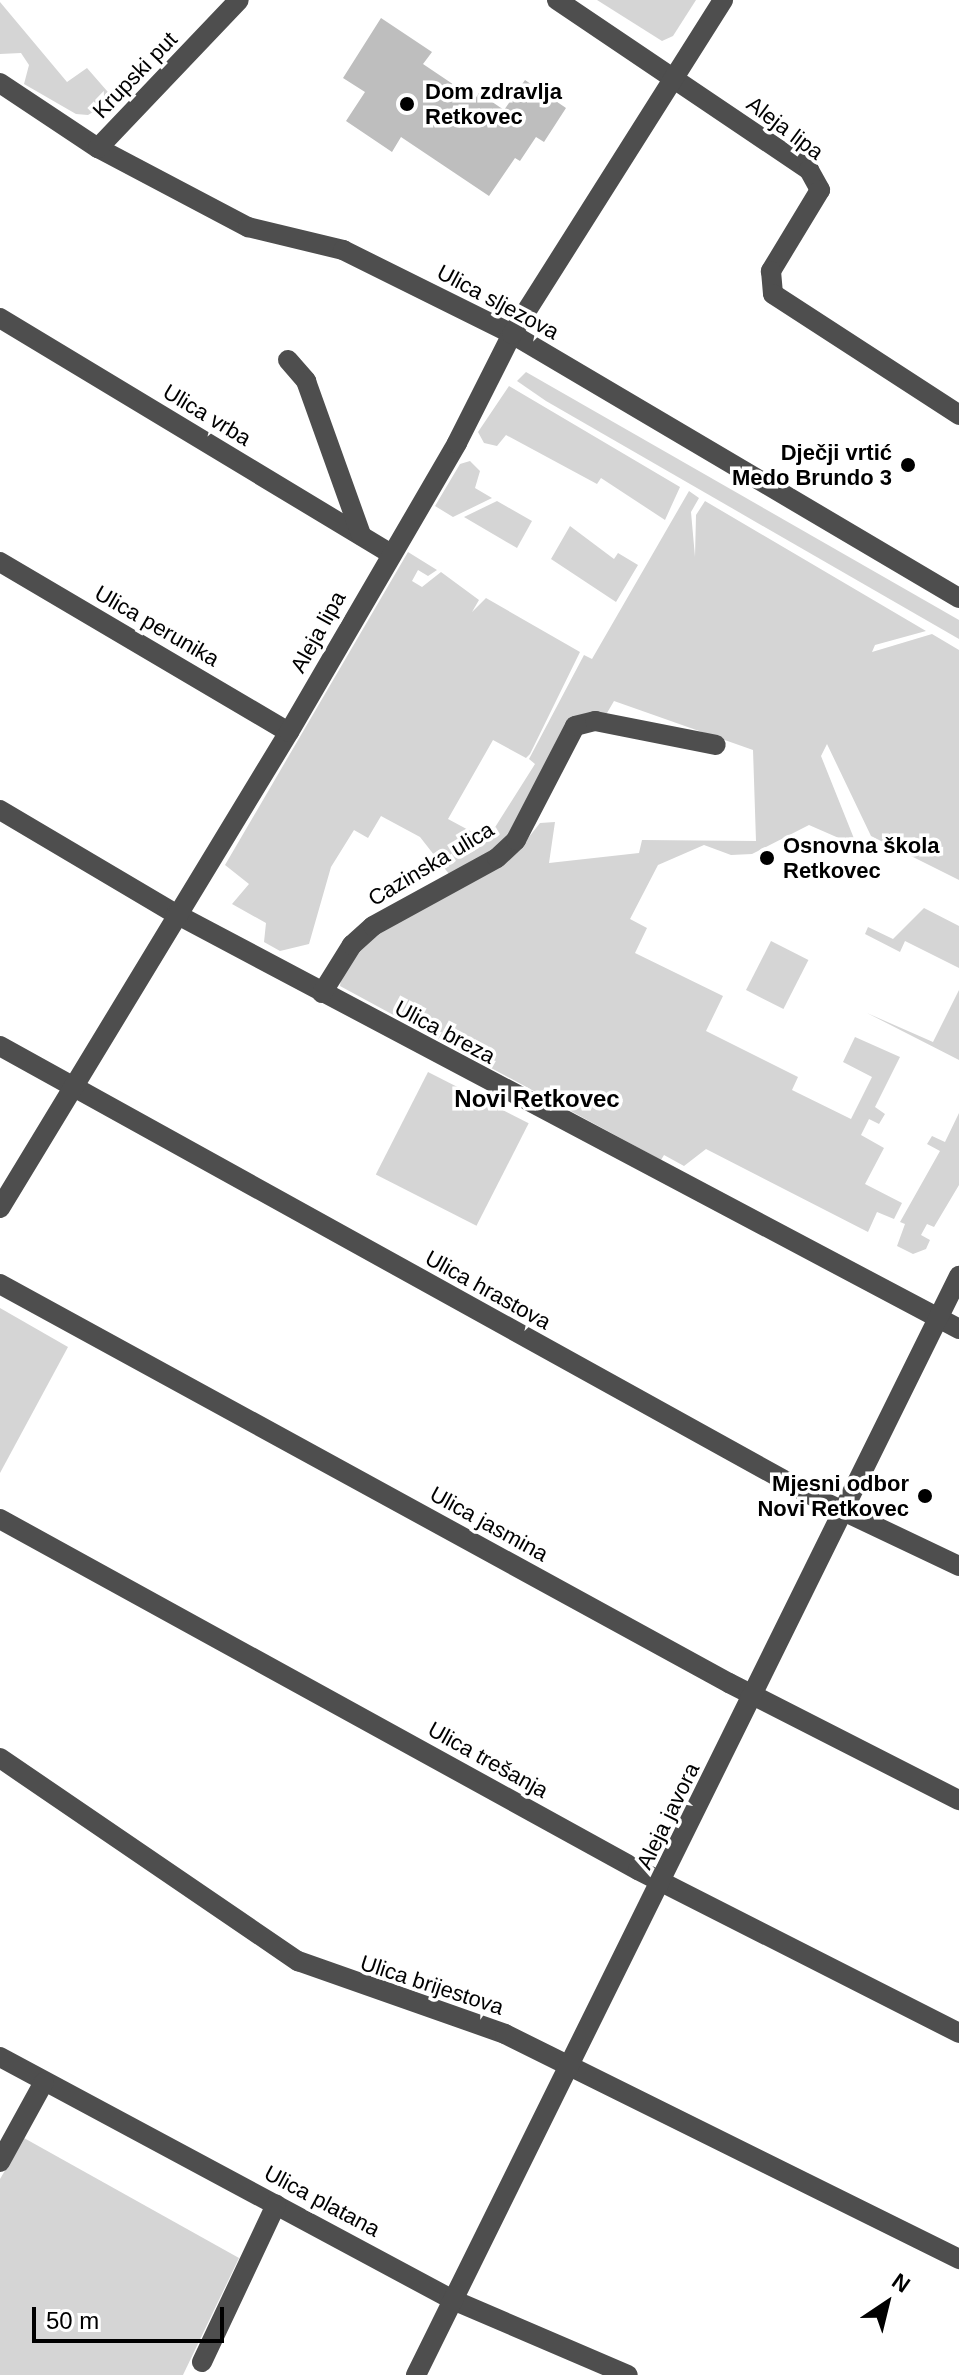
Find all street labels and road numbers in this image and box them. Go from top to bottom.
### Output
street label: Krupski put [87,26,183,124]
street label: Aleja lipa [741,91,829,165]
street label: Ulica sljezova [432,259,564,345]
street label: Ulica vrba [158,378,256,452]
street label: Ulica perunika [90,580,224,672]
street label: Aleja lipa [285,587,351,677]
street label: Cazinska ulica [363,816,499,912]
street label: Ulica breza [390,995,500,1069]
street label: Ulica hrastova [421,1245,555,1335]
street label: Ulica jasmina [425,1481,553,1567]
street label: Ulica trešanja [423,1716,553,1804]
street label: Aleja javora [631,1759,705,1873]
street label: Ulica brijestova [357,1949,507,2021]
street label: Ulica platana [260,2159,384,2243]

